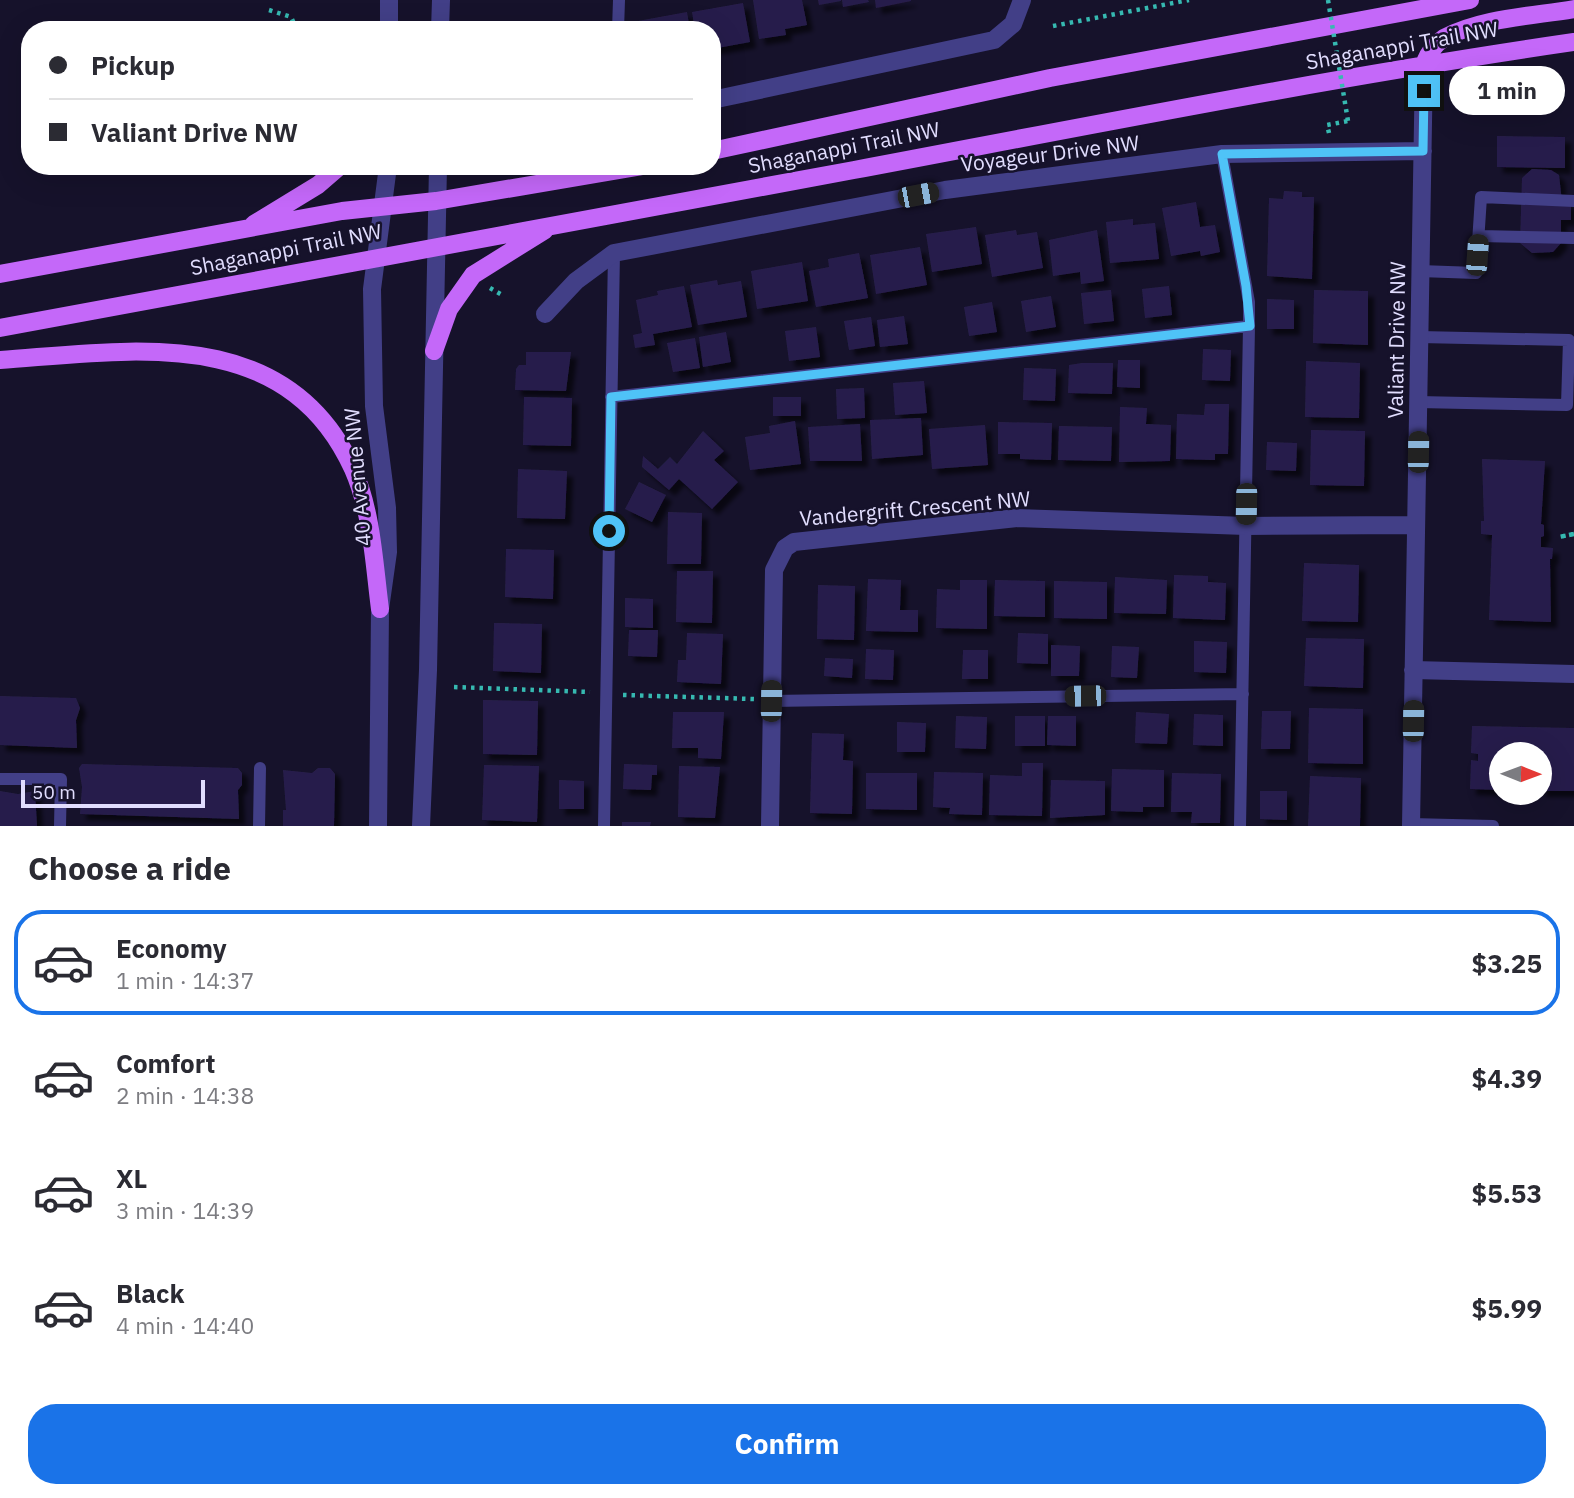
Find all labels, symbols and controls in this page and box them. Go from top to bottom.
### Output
street label: Shaganappi Trail NW [1304,14,1500,76]
text: Pickup [91,48,175,82]
callout: 1 min [1448,66,1564,116]
route end [1408,75,1440,107]
text: 1 min [1477,75,1537,105]
text: Valiant Drive NW [91,115,298,149]
street label: Shaganappi Trail NW [746,115,942,179]
street label: Voyageur Drive NW [959,128,1141,178]
car [896,181,941,209]
street label: Shaganappi Trail NW [188,217,384,281]
car [1466,233,1489,277]
street label: Valiant Drive NW [1381,261,1411,419]
street label: 40 Avenue NW [337,406,377,547]
car [1408,431,1429,473]
car [1236,483,1257,525]
street label: Vandergrift Crescent NW [798,484,1032,532]
route start [593,515,625,547]
car [761,680,782,722]
car [1064,685,1107,707]
car [1403,700,1424,742]
north arrow [1489,742,1552,805]
map controls [1489,742,1552,805]
scale bar [21,777,205,809]
text: 50 m [32,780,76,804]
text: Choose a ride [28,847,231,889]
icon: car [32,931,95,994]
text: Economy [116,931,227,965]
text: $3.25 [1472,946,1542,980]
text: 1 min · 14:37 [116,965,254,995]
icon: car [32,1046,95,1109]
text: Comfort [116,1046,215,1080]
text: $4.39 [1472,1061,1542,1095]
text: 2 min · 14:38 [116,1080,254,1110]
icon: car [32,1161,95,1224]
text: XL [116,1161,147,1195]
text: $5.53 [1472,1176,1542,1210]
text: 3 min · 14:39 [116,1195,254,1225]
icon: car [32,1276,95,1339]
text: Black [116,1276,184,1310]
text: $5.99 [1472,1291,1542,1325]
text: 4 min · 14:40 [116,1310,254,1340]
button: Confirm [28,1404,1546,1484]

